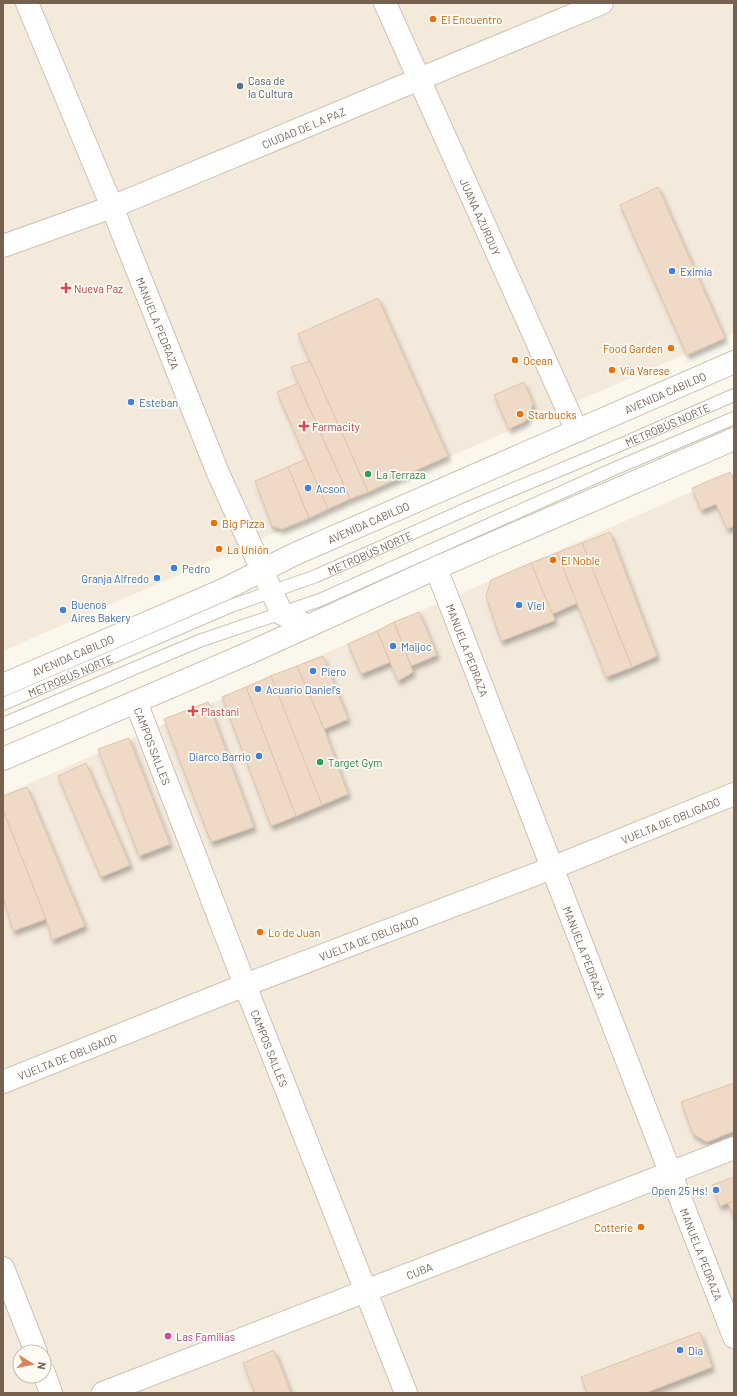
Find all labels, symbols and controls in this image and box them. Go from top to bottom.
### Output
place label: El Encuentro [441,13,502,26]
marker: El Encuentro [428,14,438,24]
place label: Casa de la Cultura [248,74,293,100]
marker: Casa de la Cultura [235,81,245,91]
street label: CIUDAD DE LA PAZ [260,104,347,151]
street label: JUANA AZURDUY [458,176,504,257]
place label: Eximia [680,265,712,278]
marker: Eximia [667,266,677,276]
street label: MANUELA PEDRAZA [134,275,183,371]
place label: Nueva Paz [74,282,123,295]
marker: Nueva Paz [61,283,71,293]
place label: Food Garden [603,342,663,355]
marker: Food Garden [666,343,676,353]
place label: Ocean [523,354,553,367]
marker: Ocean [510,355,520,365]
place label: Via Varese [620,364,670,377]
marker: Via Varese [607,365,617,375]
street label: AVENIDA CABILDO [622,369,708,416]
place label: Esteban [139,396,178,409]
marker: Esteban [126,397,136,407]
street label: METROBÚS NORTE [623,400,712,448]
place label: Starbucks [528,408,576,421]
marker: Starbucks [515,409,525,419]
place label: Farmacity [312,420,360,433]
marker: Farmacity [299,421,309,431]
place label: La Terraza [376,468,426,481]
marker: La Terraza [363,469,373,479]
place label: Acson [316,482,346,495]
marker: Acson [303,483,313,493]
street label: AVENIDA CABILDO [325,498,411,546]
place label: Big Pizza [222,517,265,530]
marker: Big Pizza [209,518,219,528]
street label: METROBÚS NORTE [325,528,414,577]
place label: La Unión [227,543,269,556]
marker: La Unión [214,544,224,554]
place label: El Noble [561,554,600,567]
marker: El Noble [548,555,558,565]
place label: Pedro [182,562,210,575]
marker: Pedro [169,563,179,573]
place label: Granja Alfredo [81,572,149,585]
marker: Granja Alfredo [152,573,162,583]
place label: Buenos Aires Bakery [71,598,131,624]
place label: Viel [527,599,545,612]
marker: Viel [514,600,524,610]
street label: MANUELA PEDRAZA [444,602,492,698]
marker: Buenos Aires Bakery [58,605,68,615]
street label: AVENIDA CABILDO [30,631,116,678]
place label: Maijoc [401,640,432,653]
marker: Maijoc [388,641,398,651]
street label: METROBÚS NORTE [26,651,115,699]
place label: Piero [321,665,346,678]
marker: Piero [308,666,318,676]
place label: Acuario Daniel's [266,683,341,696]
marker: Acuario Daniel's [253,684,263,694]
street label: CAMPOS SALLES [132,705,174,786]
place label: Plastani [201,705,239,718]
marker: Plastani [188,706,198,716]
place label: Diarco Barrio [189,750,251,763]
marker: Diarco Barrio [254,751,264,761]
place label: Target Gym [328,756,382,769]
marker: Target Gym [315,757,325,767]
street label: VUELTA DE OBLIGADO [619,794,722,846]
street label: MANUELA PEDRAZA [561,904,609,1001]
street label: VUELTA DE OBLIGADO [317,913,420,963]
place label: Lo de Juan [268,926,320,939]
marker: Lo de Juan [255,927,265,937]
street label: CAMPOS SALLES [249,1008,291,1089]
street label: VUELTA DE OBLIGADO [16,1031,119,1082]
place label: Open 25 Hs! [651,1184,708,1197]
marker: Open 25 Hs! [711,1185,721,1195]
street label: MANUELA PEDRAZA [678,1206,726,1303]
place label: Cotterie [594,1221,633,1234]
marker: Cotterie [636,1222,646,1232]
street label: CUBA [404,1259,434,1281]
place label: Las Familias [176,1330,235,1343]
marker: Las Familias [163,1331,173,1341]
north arrow [12,1344,52,1384]
place label: Dia [688,1344,703,1357]
marker: Dia [675,1345,685,1355]
text: N [35,1361,49,1371]

